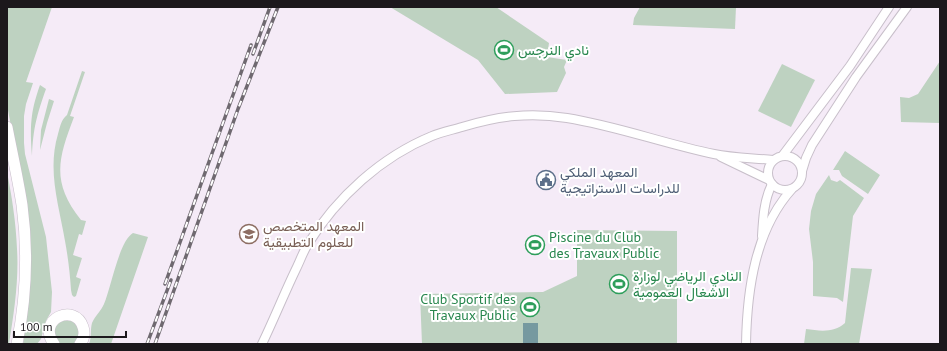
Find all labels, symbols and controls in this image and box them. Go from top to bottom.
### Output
sports icon: نادي النرجس [493,39,515,61]
place label: نادي النرجس [518,41,589,62]
place label: المعهد الملكي للدراسات الاستراتيجية [560,163,680,197]
public building icon: المعهد الملكي للدراسات الاستراتيجية [535,169,557,191]
place label: المعهد المتخصص للعلوم التطبيقية [263,217,364,251]
school or university icon: المعهد المتخصص للعلوم التطبيقية [238,223,260,245]
place label: Piscine du Club des Travaux Public [549,228,659,262]
sports icon: Piscine du Club des Travaux Public [524,234,546,256]
place label: النادي الرياضي لوزارة الاشغال العمومية [633,267,742,302]
sports icon: النادي الرياضي لوزارة الاشغال العمومية [608,273,630,295]
place label: Club Sportif des Travaux Public [420,290,516,324]
sports icon: Club Sportif des Travaux Public [519,296,541,318]
scale bar [14,313,126,339]
text: 100 m [20,319,53,334]

